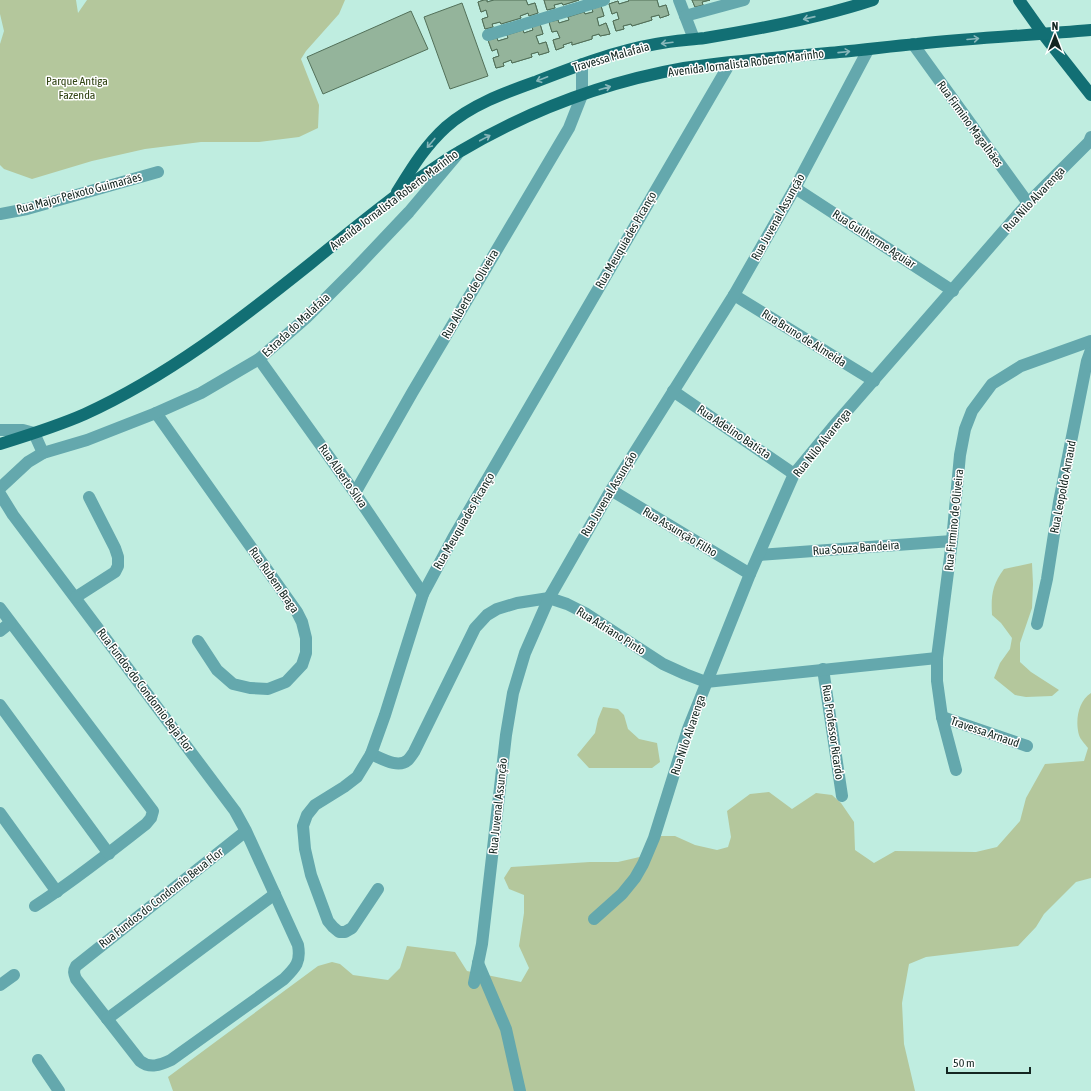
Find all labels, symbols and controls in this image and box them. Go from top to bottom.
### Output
one-way arrow [802,14,815,22]
north arrow [1035,16,1075,56]
text: N [1052,20,1058,32]
one-way arrow [966,35,979,43]
street label: Travessa Malafaia [571,39,651,75]
one-way arrow [661,39,674,47]
street label: Avenida Jornalista Roberto Marinho [667,46,825,80]
one-way arrow [837,48,850,56]
park label: Parque Antiga Fazenda [46,74,108,102]
one-way arrow [537,75,549,83]
street label: Rua Firmino Magalhães [934,78,1006,170]
one-way arrow [598,84,611,91]
one-way arrow [479,133,491,141]
one-way arrow [426,137,435,148]
street label: Avenida Jornalista Roberto Marinho [327,147,461,253]
street label: Rua Nilo Alvarenga [1000,164,1068,234]
street label: Rua Major Peixoto Guimarães [15,170,143,216]
street label: Rua Juvenal Assunção [748,171,808,263]
street label: Rua Meuquiades Picanço [593,189,660,291]
street label: Rua Guilherme Aguiar [830,207,919,271]
street label: Rua Alberto de Oliveira [439,247,501,341]
street label: Estrada do Malafaia [259,290,333,360]
street label: Rua Bruno de Almeida [759,306,849,370]
street label: Rua Adelino Batista [695,402,773,462]
street label: Rua Nilo Alvarenga [790,406,854,480]
street label: Rua Leopoldo Arnaud [1047,439,1079,535]
street label: Rua Alberto Silva [316,441,370,511]
street label: Rua Juvenal Assunção [578,449,640,539]
street label: Rua Firmino de Oliveira [942,468,966,572]
street label: Rua Meuquiades Picanço [431,470,498,572]
street label: Rua Assunção Filho [640,504,720,560]
street label: Rua Souza Bandeira [812,538,900,558]
street label: Rua Rubem Braga [246,544,302,616]
street label: Rua Adriano Pinto [574,604,648,658]
street label: Rua Fundos do Condomio Beja Flor [94,626,196,755]
street label: Rua Professor Ricardo [819,684,847,781]
street label: Rua Nilo Alvarenga [668,693,708,777]
street label: Travessa Arnaud [949,714,1021,750]
street label: Rua Juvenal Assunção [486,757,510,855]
street label: Rua Fundos do Condomio Beua Flor [96,845,226,951]
scale bar [947,1049,1030,1075]
text: 50 m [953,1056,975,1070]

